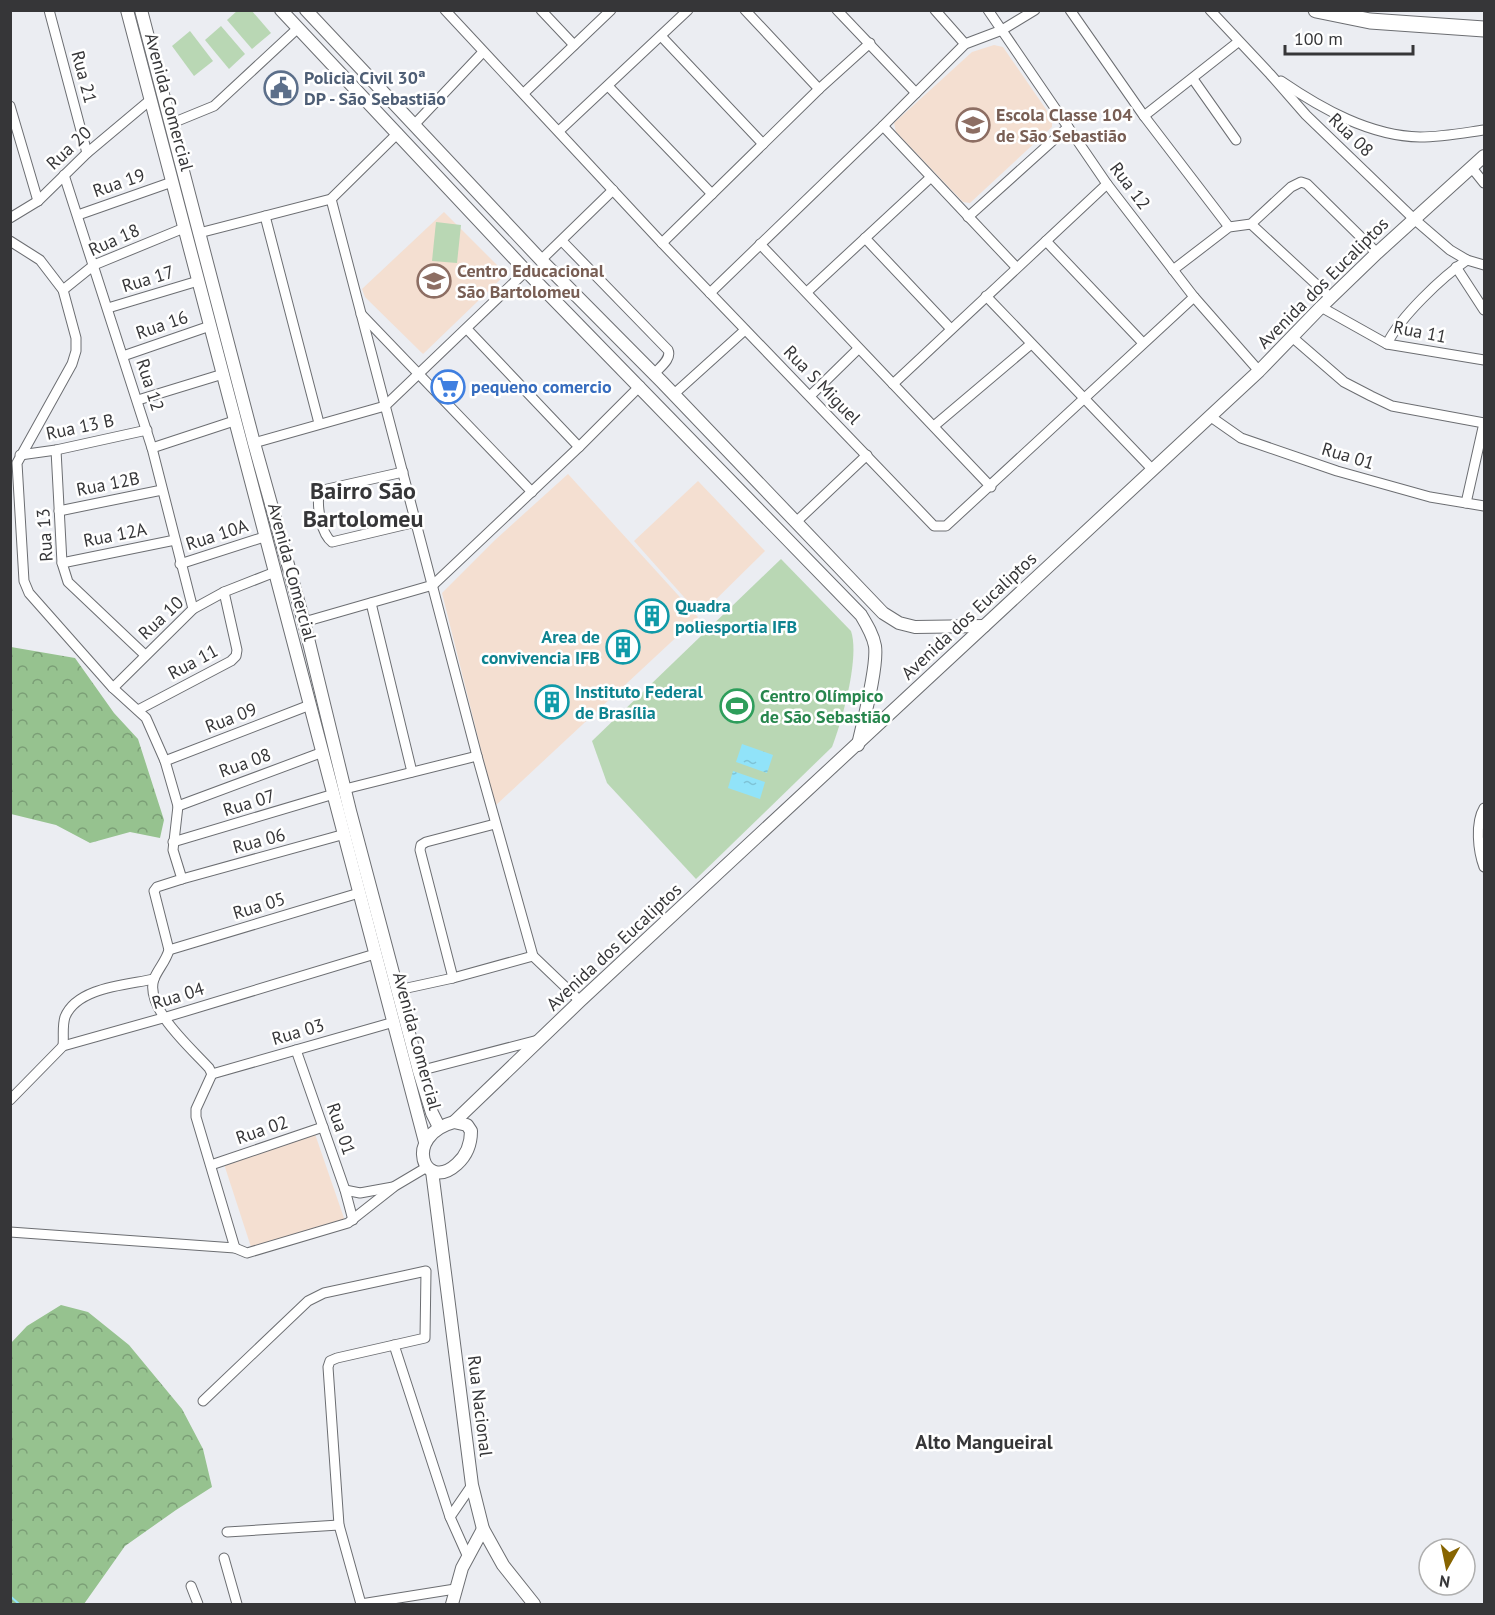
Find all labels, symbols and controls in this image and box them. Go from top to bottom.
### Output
scale bar [1285,18,1412,56]
text: 100 m [1294,27,1343,50]
street label: Avenida Comercial [140,30,199,174]
street label: Rua 21 [66,48,103,106]
place label: Policia Civil 30ª DP - São Sebastião [304,66,446,110]
public building icon: Policia Civil 30ª DP - São Sebastião [263,70,299,106]
place label: Escola Classe 104 de São Sebastião [996,103,1132,147]
school or university icon: Escola Classe 104 de São Sebastião [955,107,991,143]
street label: Rua 08 [1324,108,1379,162]
street label: Rua 20 [41,121,96,174]
street label: Rua 12 [1105,157,1156,214]
street label: Rua 19 [90,163,148,202]
street label: Avenida dos Eucaliptos [1252,212,1393,353]
street label: Rua 18 [85,218,143,261]
place label: Centro Educacional São Bartolomeu [457,259,605,303]
street label: Rua 17 [119,260,177,297]
school or university icon: Centro Educacional São Bartolomeu [416,263,452,299]
street label: Rua 16 [133,305,191,344]
street label: Rua 11 [1392,315,1449,348]
street label: Rua S Miguel [779,340,866,430]
street label: Rua 12 [131,356,170,414]
supermarket icon: pequeno comercio [430,369,466,405]
place label: pequeno comercio [471,375,612,398]
street label: Rua 13 B [44,408,116,445]
street label: Rua 01 [1319,437,1377,474]
street label: Rua 12B [74,466,142,501]
district label: Bairro São Bartolomeu [303,475,423,534]
street label: Avenida Comercial [263,500,322,644]
street label: Rua 13 [31,508,58,563]
street label: Rua 10A [183,514,251,555]
street label: Rua 12A [81,517,149,552]
street label: Avenida dos Eucaliptos [896,547,1041,684]
street label: Rua 10 [133,591,188,644]
place label: Quadra poliesportia IFB [675,594,797,638]
building icon: Quadra poliesportia IFB [634,598,670,634]
place label: Area de convivencia IFB [481,625,600,669]
building icon: Area de convivencia IFB [605,629,641,665]
street label: Rua 11 [164,639,222,684]
place label: Instituto Federal de Brasília [575,680,703,724]
building icon: Instituto Federal de Brasília [534,684,570,720]
place label: Centro Olímpico de São Sebastião [760,684,891,728]
sports icon: Centro Olímpico de São Sebastião [719,688,755,724]
street label: Rua 09 [202,697,260,738]
street label: Rua 08 [216,743,274,783]
street label: Rua 07 [220,784,278,821]
street label: Rua 06 [230,822,288,859]
street label: Avenida dos Eucaliptos [541,878,686,1015]
street label: Rua 05 [230,887,288,924]
street label: Avenida Comercial [388,969,447,1113]
street label: Rua 04 [149,977,207,1014]
street label: Rua 03 [269,1013,327,1050]
street label: Rua 01 [322,1100,361,1158]
street label: Rua 02 [233,1110,291,1149]
street label: Rua Nacional [463,1354,498,1459]
district label: Alto Mangueiral [915,1429,1053,1455]
north arrow [1417,1537,1477,1597]
text: N [1438,1571,1451,1593]

